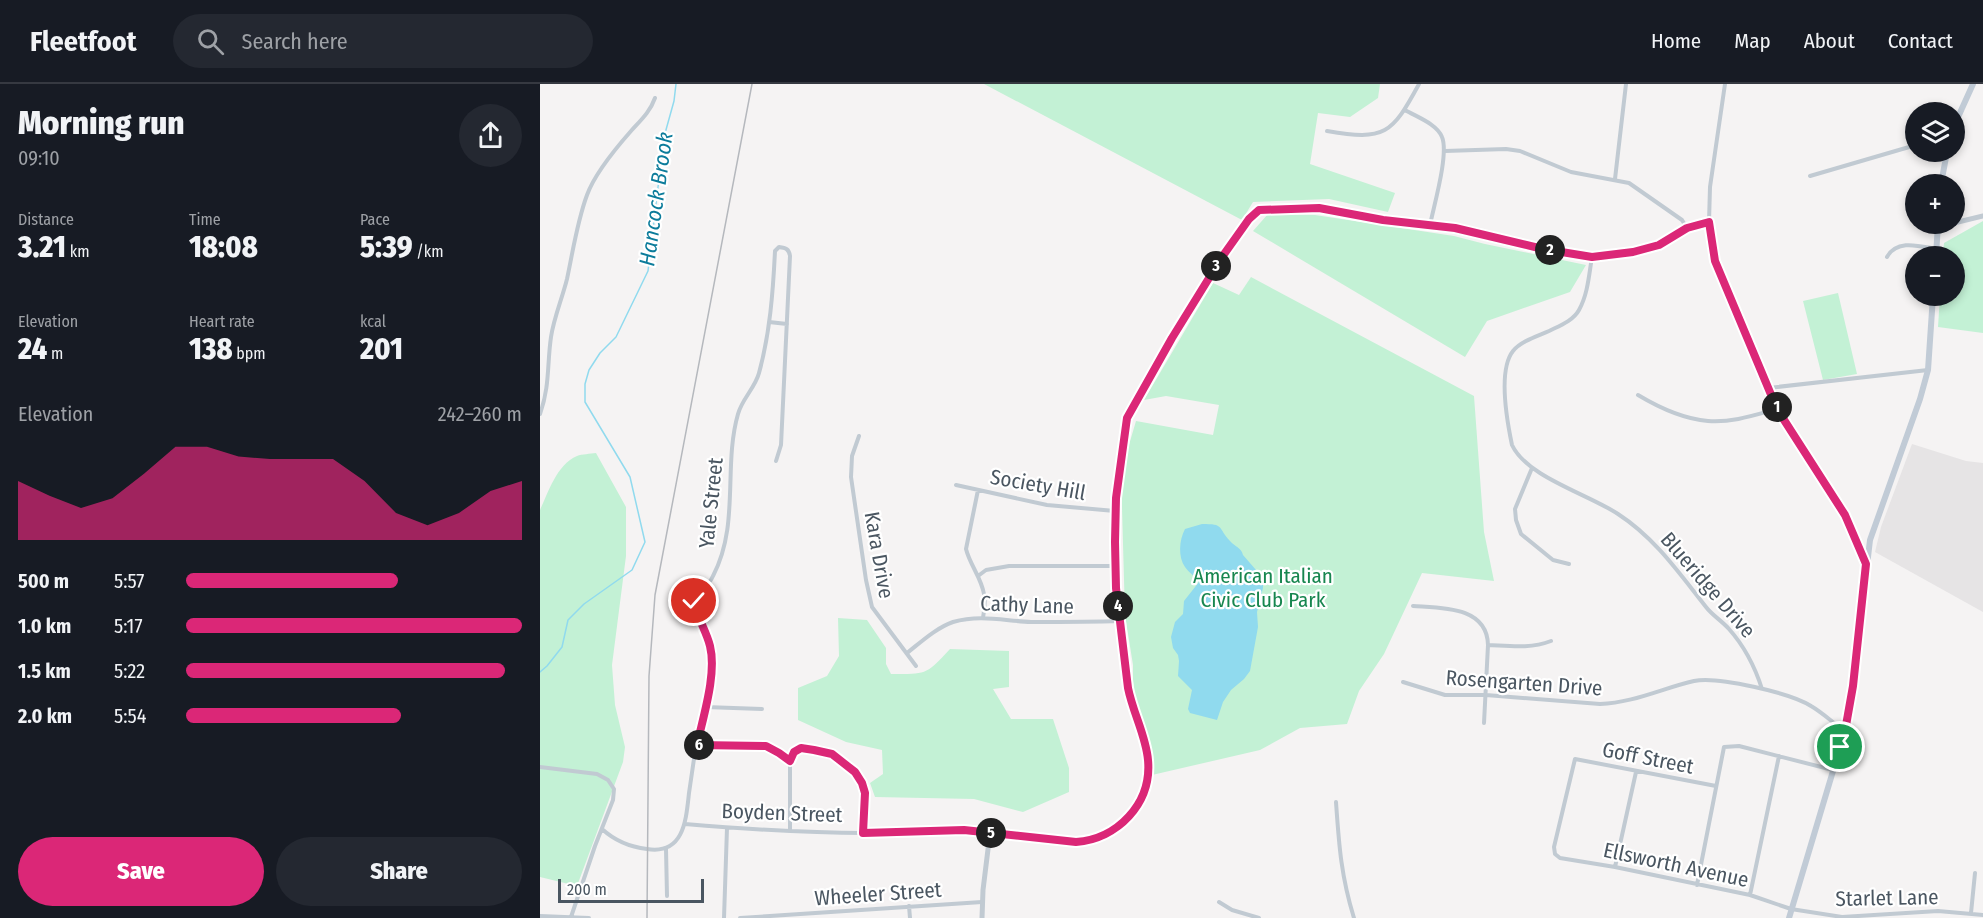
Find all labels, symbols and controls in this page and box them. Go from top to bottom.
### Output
search box [173,14,593,68]
text: Fleetfoot [30,25,137,58]
icon: search [194,25,227,58]
text: Search here [242,28,348,55]
text: Home [1651,28,1701,54]
text: Map [1734,28,1771,54]
text: About [1804,28,1855,54]
text: Contact [1888,28,1953,54]
map controls [1905,102,1965,306]
button: layers [1905,102,1965,162]
text: Morning run [18,103,185,143]
button: share [459,104,522,167]
water label: Hancock Brook [633,130,679,268]
text: 09:10 [18,146,60,170]
button: + [1905,174,1965,234]
text: Distance [18,210,74,229]
text: Time [189,210,221,229]
text: Pace [360,210,390,229]
text: 3.21 [18,229,66,265]
text: 18:08 [189,229,258,265]
text: 5:39 [360,229,413,265]
pin: 2 [1535,235,1565,265]
text: 2 [1546,240,1554,259]
text: km [66,242,89,261]
text: /km [413,242,444,261]
button: − [1905,246,1965,306]
pin: 3 [1201,251,1231,281]
text: 3 [1212,256,1220,275]
text: Elevation [18,312,78,331]
text: Heart rate [189,312,255,331]
text: kcal [360,312,386,331]
text: 24 [18,331,47,367]
text: 138 [189,331,233,367]
text: 201 [360,331,403,367]
text: m [47,344,63,363]
text: bpm [233,344,266,363]
pin: 1 [1762,392,1792,422]
text: 1 [1774,397,1780,416]
text: Elevation [18,402,93,426]
text: 242–260 m [438,402,522,426]
street label: Yale Street [693,456,729,550]
street label: Society Hill [988,464,1088,506]
street label: Kara Drive [859,510,899,600]
street label: Blueridge Drive [1655,527,1761,643]
park label: American Italian Civic Club Park [1193,563,1333,613]
text: 500 m [18,569,69,593]
text: 5:57 [114,569,144,593]
pin [668,575,719,626]
icon: check [677,584,710,617]
street label: Cathy Lane [980,590,1074,620]
pin: 4 [1103,591,1133,621]
text: 4 [1114,596,1122,615]
text: 1.0 km [18,614,71,638]
text: 5:17 [114,614,143,638]
text: 1.5 km [18,659,71,683]
text: 5:22 [114,659,145,683]
street label: Rosengarten Drive [1445,665,1603,701]
text: 2.0 km [18,704,72,728]
text: 5:54 [114,704,146,728]
pin [1814,721,1865,772]
pin: 6 [684,730,714,760]
icon: arrive [1823,730,1856,763]
text: 6 [695,735,703,754]
street label: Goff Street [1600,736,1696,780]
street label: Boyden Street [721,798,843,828]
pin: 5 [976,818,1006,848]
text: 5 [987,823,995,842]
button: Save [18,837,264,906]
button: Share [276,837,522,906]
street label: Ellsworth Avenue [1601,837,1751,893]
scale bar [558,876,704,904]
street label: Wheeler Street [814,877,943,911]
text: 200 m [567,880,607,899]
street label: Starlet Lane [1835,884,1939,912]

